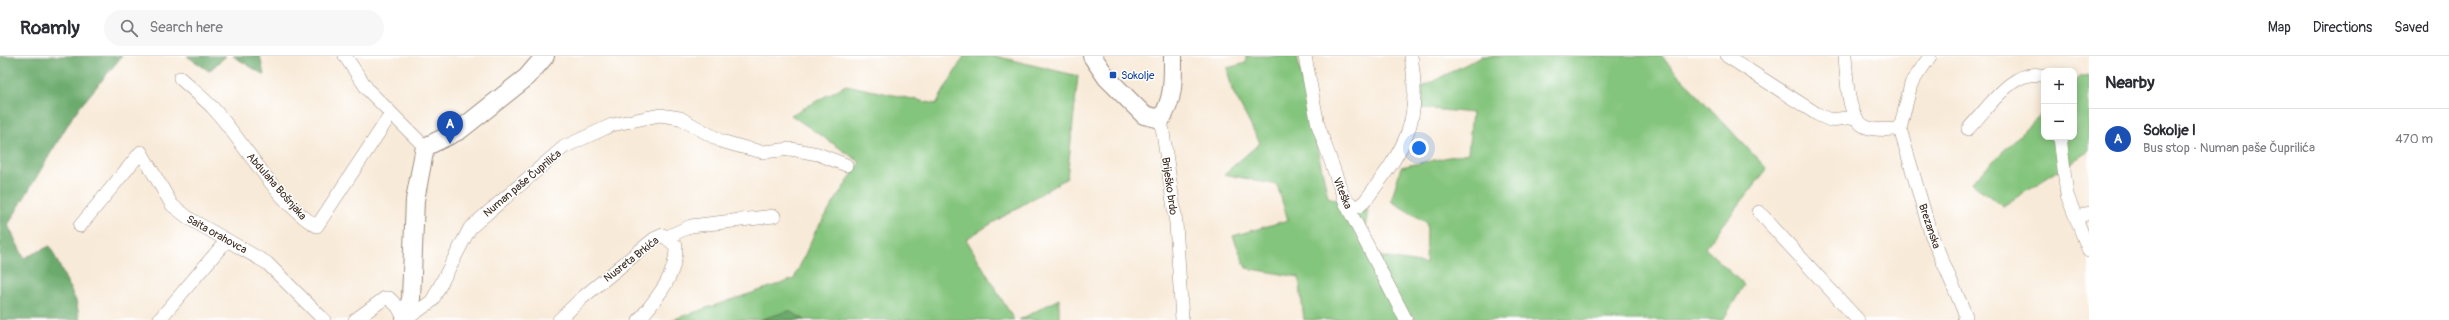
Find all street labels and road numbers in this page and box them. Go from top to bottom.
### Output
street label: Numan paše Čuprilića [481,147,564,220]
street label: Abdulaha Bošnjaka [244,150,309,222]
street label: Briješko brdo [1159,156,1180,216]
street label: Viteška [1330,175,1355,211]
street label: Brezanska [1916,202,1943,250]
street label: Saita orahovca [184,212,249,256]
street label: Nusreta Brkića [601,234,661,285]

